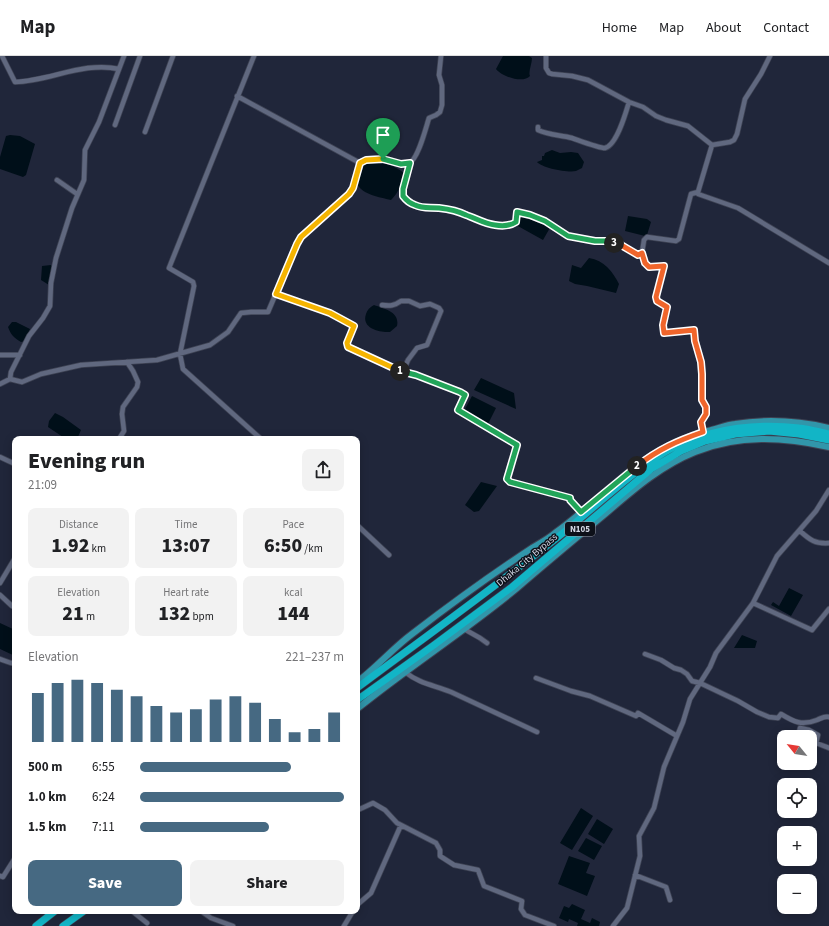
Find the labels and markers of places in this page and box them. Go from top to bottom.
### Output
pin [366,118,400,159]
pin: 3 [604,233,624,253]
pin: 1 [390,361,410,381]
pin: 2 [627,456,647,476]

